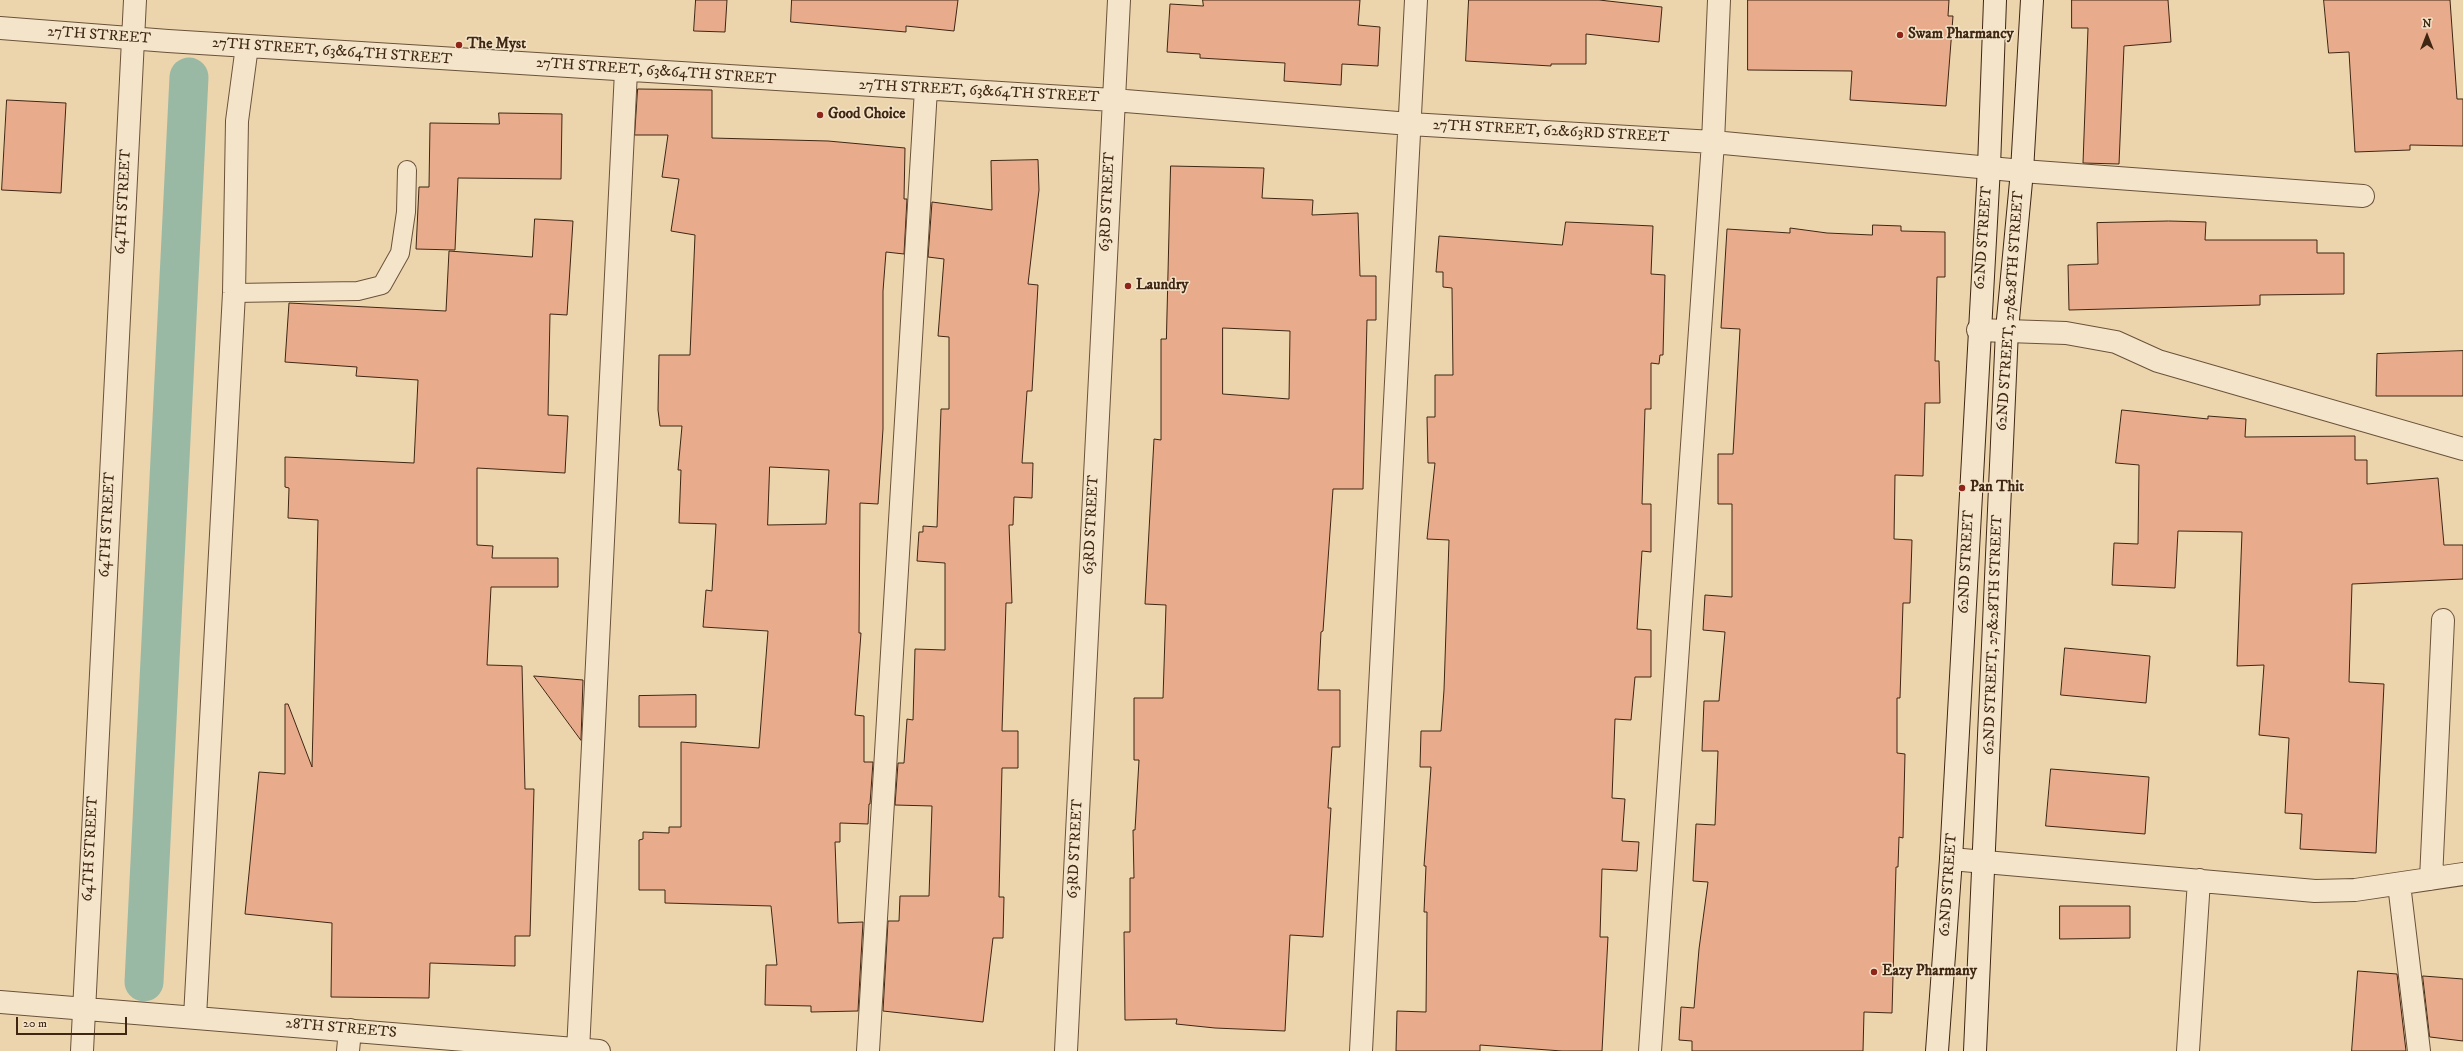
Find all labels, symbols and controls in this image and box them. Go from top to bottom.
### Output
north arrow [2407,16,2447,56]
text: N [2422,17,2432,31]
street label: 27TH STREET [47,23,151,49]
place label: Swam Pharmancy [1908,26,2014,44]
marker: Swam Pharmancy [1895,30,1905,40]
street label: 27TH STREET, 63&64TH STREET [211,35,453,69]
place label: The Myst [467,36,526,54]
marker: The Myst [454,40,464,50]
street label: 27TH STREET, 63&64TH STREET [535,55,777,89]
street label: 27TH STREET, 63&64TH STREET [858,77,1100,107]
place label: Good Choice [828,106,905,124]
marker: Good Choice [815,110,825,120]
street label: 27TH STREET, 62&63RD STREET [1432,117,1670,147]
street label: 64TH STREET [112,149,136,255]
street label: 63RD STREET [1096,152,1120,252]
street label: 62ND STREET [1971,186,1997,290]
street label: 62ND STREET, 27&28TH STREET [1994,190,2028,432]
place label: Laundry [1136,277,1188,295]
marker: Laundry [1123,281,1133,291]
street label: 64TH STREET [96,472,120,578]
street label: 63RD STREET [1080,475,1104,575]
place label: Pan Thit [1970,479,2024,497]
marker: Pan Thit [1957,483,1967,493]
street label: 62ND STREET [1955,510,1979,614]
street label: 62ND STREET, 27&28TH STREET [1981,514,2007,756]
street label: 64TH STREET [79,796,103,902]
street label: 63RD STREET [1064,799,1088,899]
street label: 62ND STREET [1936,833,1962,937]
place label: Eazy Pharmany [1882,963,1977,981]
marker: Eazy Pharmany [1869,967,1879,977]
scale bar [18,1009,129,1035]
street label: 28TH STREETS [285,1015,397,1043]
text: 20 m [23,1016,47,1031]

